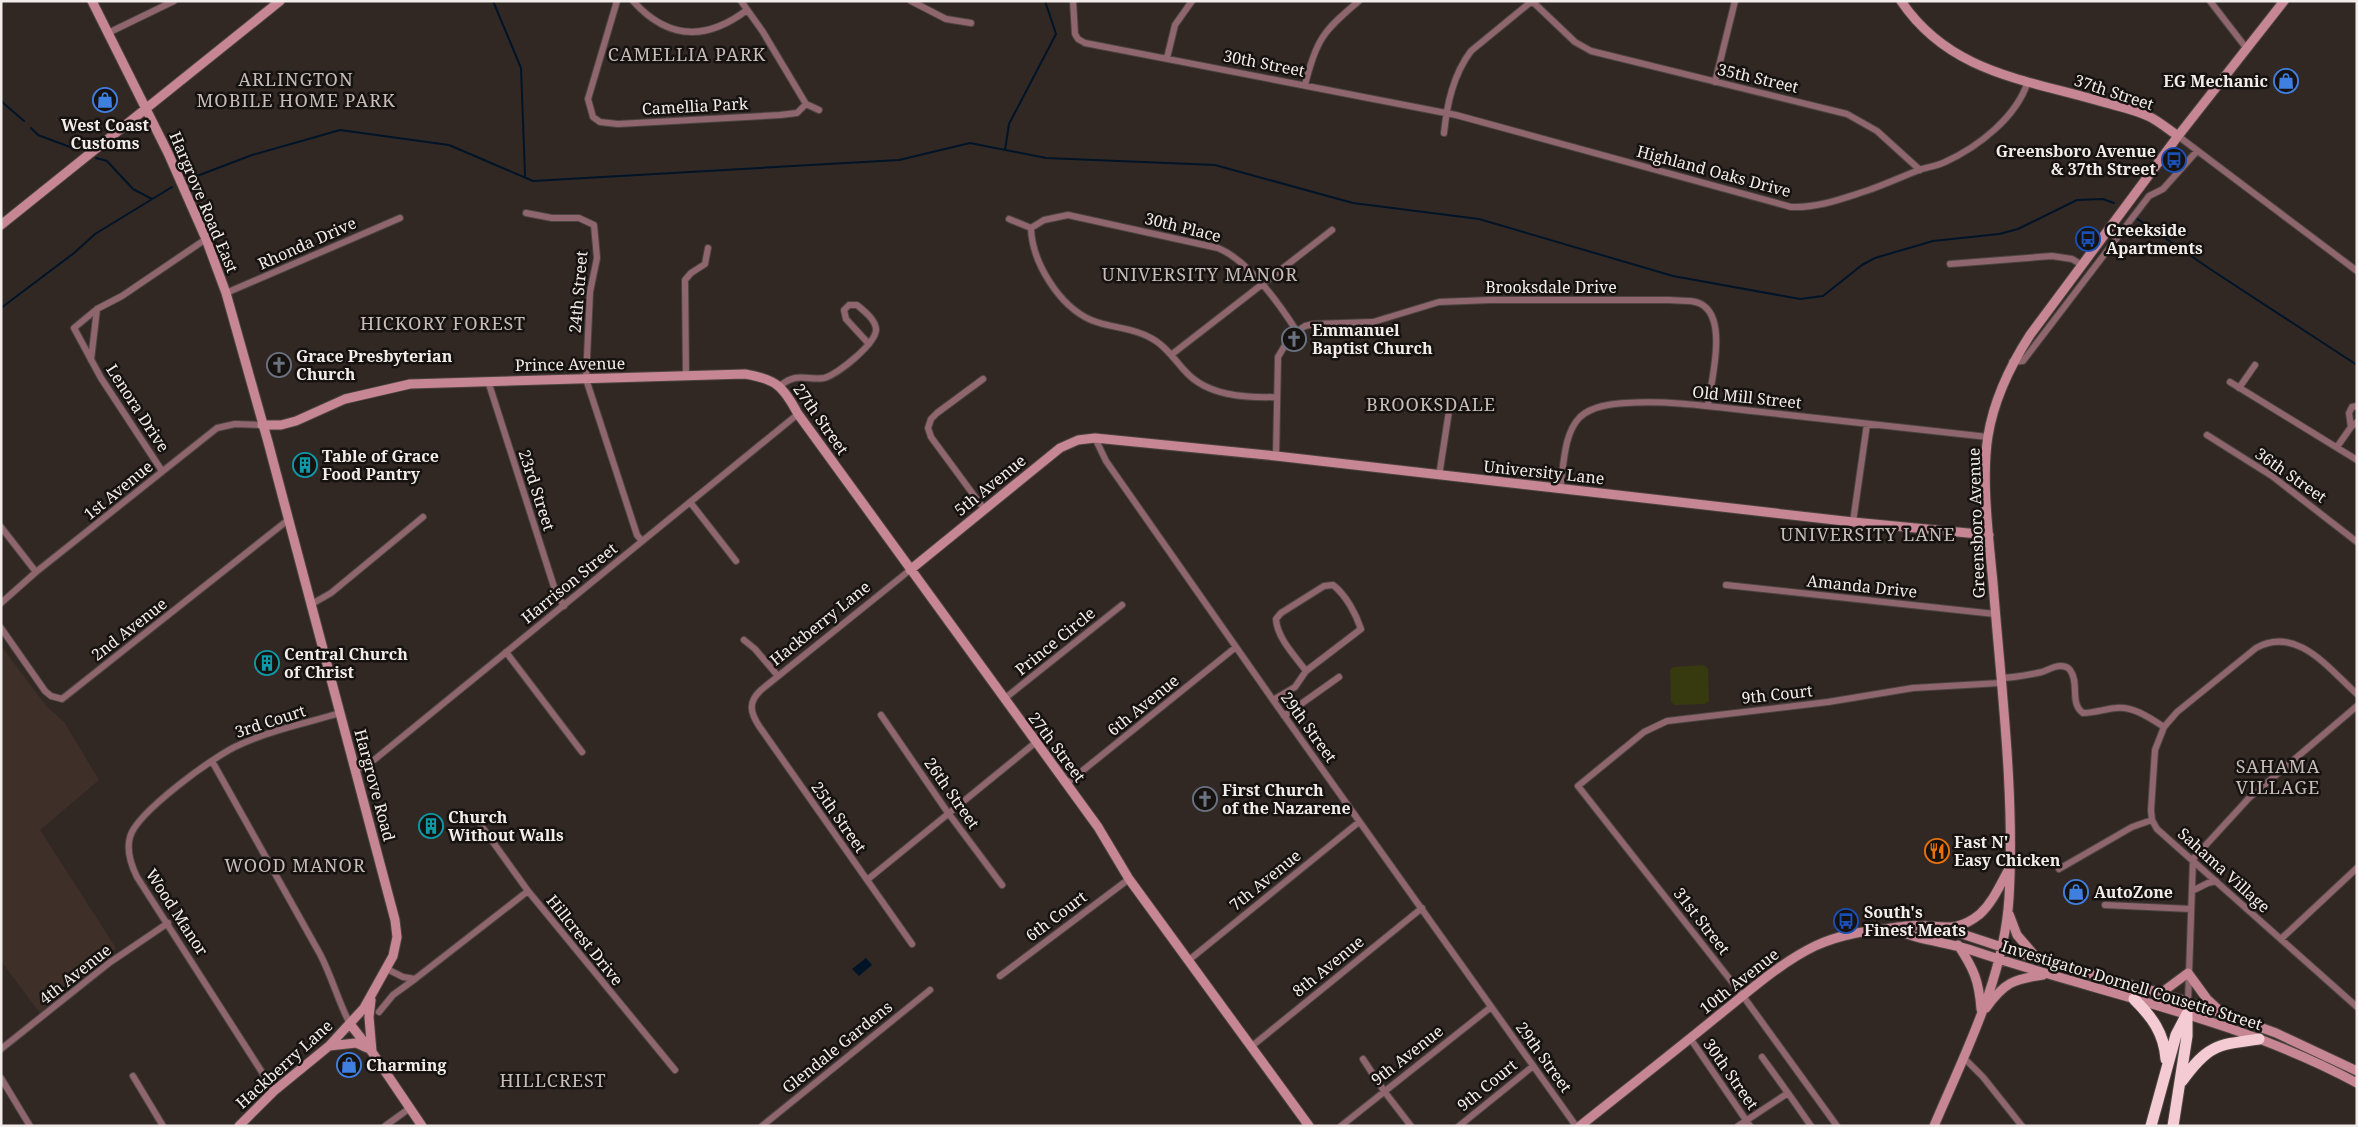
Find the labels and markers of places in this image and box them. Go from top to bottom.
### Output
shop icon: EG Mechanic [2273,68,2299,94]
place label: EG Mechanic [2163,70,2268,92]
shop icon: West Coast Customs [92,87,118,113]
place label: West Coast Customs [61,114,149,154]
place label: Greensboro Avenue & 37th Street [1996,140,2157,180]
bus stop icon: Greensboro Avenue & 37th Street [2161,147,2187,173]
place label: Creekside Apartments [2106,219,2203,259]
bus stop icon: Creekside Apartments [2075,226,2101,252]
place label: Emmanuel Baptist Church [1312,319,1433,359]
church icon: Emmanuel Baptist Church [1281,326,1307,352]
place label: Grace Presbyterian Church [296,345,453,385]
church icon: Grace Presbyterian Church [266,352,292,378]
place label: Table of Grace Food Pantry [322,445,439,485]
building icon: Table of Grace Food Pantry [292,452,318,478]
place label: Central Church of Christ [284,643,408,683]
building icon: Central Church of Christ [254,650,280,676]
place label: First Church of the Nazarene [1222,779,1351,819]
church icon: First Church of the Nazarene [1192,786,1218,812]
place label: Church Without Walls [448,806,564,846]
building icon: Church Without Walls [418,813,444,839]
place label: Fast N' Easy Chicken [1954,831,2061,871]
restaurant icon: Fast N' Easy Chicken [1924,838,1950,864]
shop icon: AutoZone [2063,879,2089,905]
place label: AutoZone [2094,881,2173,903]
place label: South's Finest Meats [1864,901,1966,941]
bus stop icon: South's Finest Meats [1833,908,1859,934]
shop icon: Charming [336,1052,362,1078]
place label: Charming [366,1054,446,1076]

